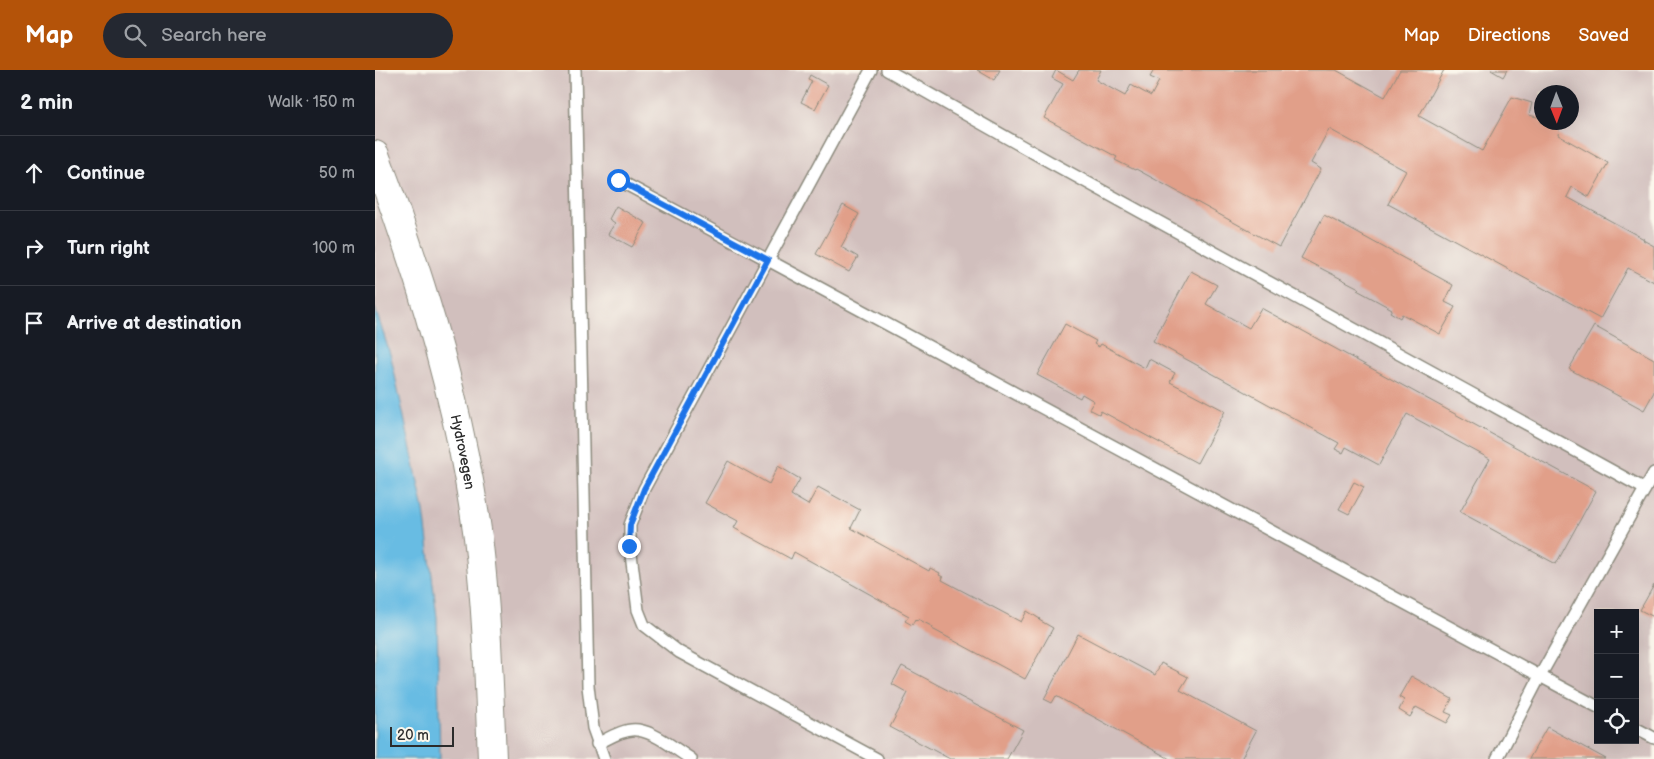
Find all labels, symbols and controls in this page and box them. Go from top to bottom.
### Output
search box [103,13,453,58]
text: Map [25,21,73,50]
icon: search [121,21,149,49]
text: Search here [161,24,267,47]
text: Map [1404,25,1440,46]
text: Directions [1468,25,1550,46]
text: Saved [1578,25,1629,46]
north arrow [1534,85,1579,130]
text: 2 min [20,90,73,115]
text: Walk · 150 m [268,93,355,112]
icon: ahead [20,159,48,187]
text: Continue [67,162,145,185]
text: 50 m [319,164,355,183]
route start [607,169,630,192]
icon: right [20,234,48,262]
text: Turn right [67,237,150,260]
text: 100 m [312,239,355,258]
icon: arrive [20,309,48,337]
text: Arrive at destination [67,312,242,335]
street label: Hydrovegen [447,413,478,491]
route end [618,535,641,558]
map controls [1594,609,1639,744]
button: + [1594,609,1639,654]
button: − [1594,654,1639,699]
button: locate [1594,699,1639,744]
scale bar [390,724,454,747]
text: 20 m [397,727,429,744]

